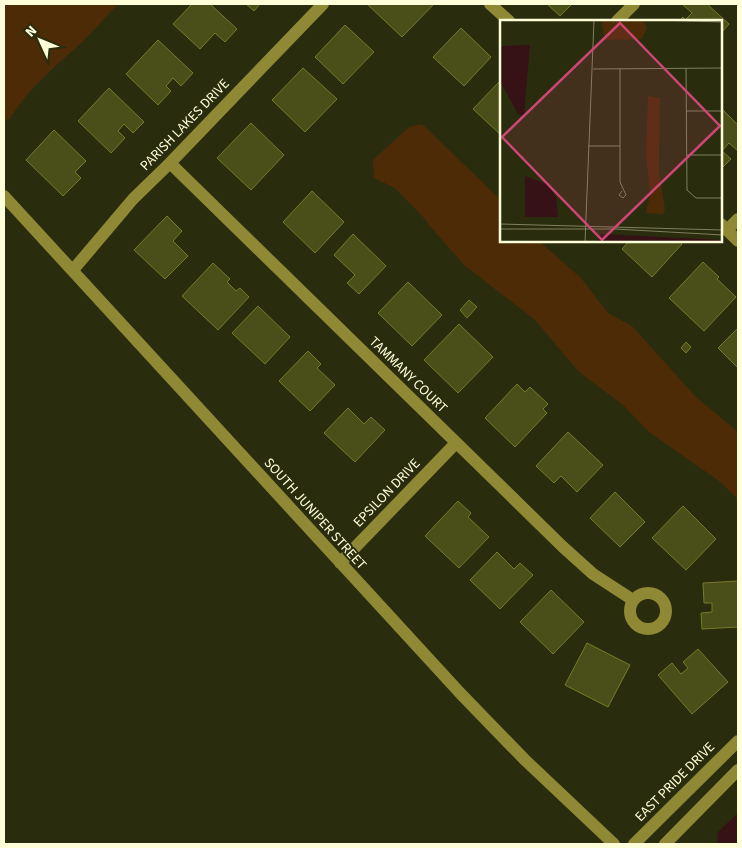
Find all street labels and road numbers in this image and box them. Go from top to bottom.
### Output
street label: PARISH LAKES DRIVE [136,75,234,175]
street label: TAMMANY COURT [364,332,452,418]
street label: SOUTH JUNIPER STREET [259,454,371,575]
street label: EPSILON DRIVE [349,454,425,532]
street label: EAST PRIDE DRIVE [631,738,719,826]

